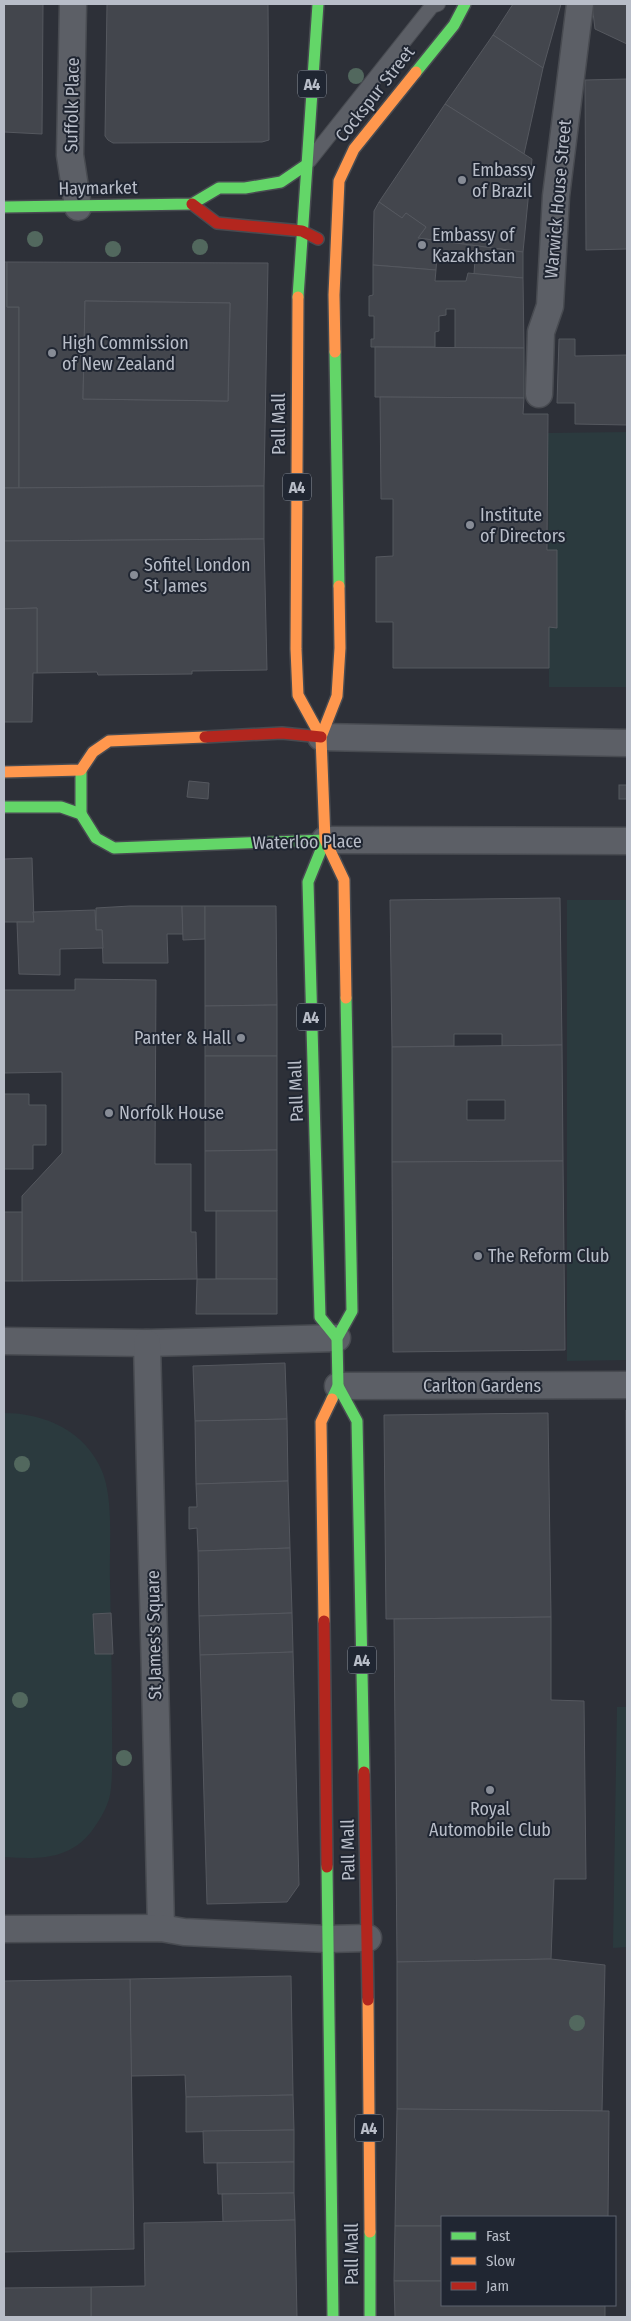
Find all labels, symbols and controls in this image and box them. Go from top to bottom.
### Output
street label: Cockspur Street [331,42,419,146]
street label: Suffolk Place [60,57,84,153]
road number: A4 [298,70,326,98]
street label: Warwick House Street [540,118,576,279]
place label: Embassy of Brazil [472,159,535,202]
marker: Embassy of Brazil [456,174,468,186]
street label: Haymarket [58,176,138,200]
place label: Embassy of Kazakhstan [432,224,516,267]
marker: Embassy of Kazakhstan [416,239,428,251]
place label: High Commission of New Zealand [62,332,189,375]
marker: High Commission of New Zealand [46,347,58,359]
street label: Pall Mall [268,393,290,455]
road number: A4 [283,474,311,501]
place label: Institute of Directors [480,504,566,547]
marker: Institute of Directors [464,519,476,531]
place label: Sofitel London St James [144,554,250,597]
marker: Sofitel London St James [128,569,140,581]
street label: Waterloo Place [252,830,362,854]
road number: A4 [297,1004,325,1030]
place label: Panter & Hall [134,1027,231,1049]
marker: Panter & Hall [235,1032,247,1044]
street label: Pall Mall [284,1059,308,1122]
place label: Norfolk House [119,1102,224,1124]
marker: Norfolk House [103,1107,115,1119]
place label: The Reform Club [488,1245,609,1267]
marker: The Reform Club [472,1250,484,1262]
street label: Carlton Gardens [423,1375,541,1397]
street label: St James's Square [142,1570,166,1700]
road number: A4 [348,1646,376,1674]
marker: Royal Automobile Club [484,1784,496,1796]
place label: Royal Automobile Club [429,1798,551,1841]
street label: Pall Mall [336,1819,360,1881]
road number: A4 [355,2114,383,2142]
legend [441,2216,616,2306]
street label: Pall Mall [341,2223,363,2285]
text: Fast [486,2227,510,2245]
text: Slow [486,2252,515,2270]
text: Jam [486,2277,509,2295]

